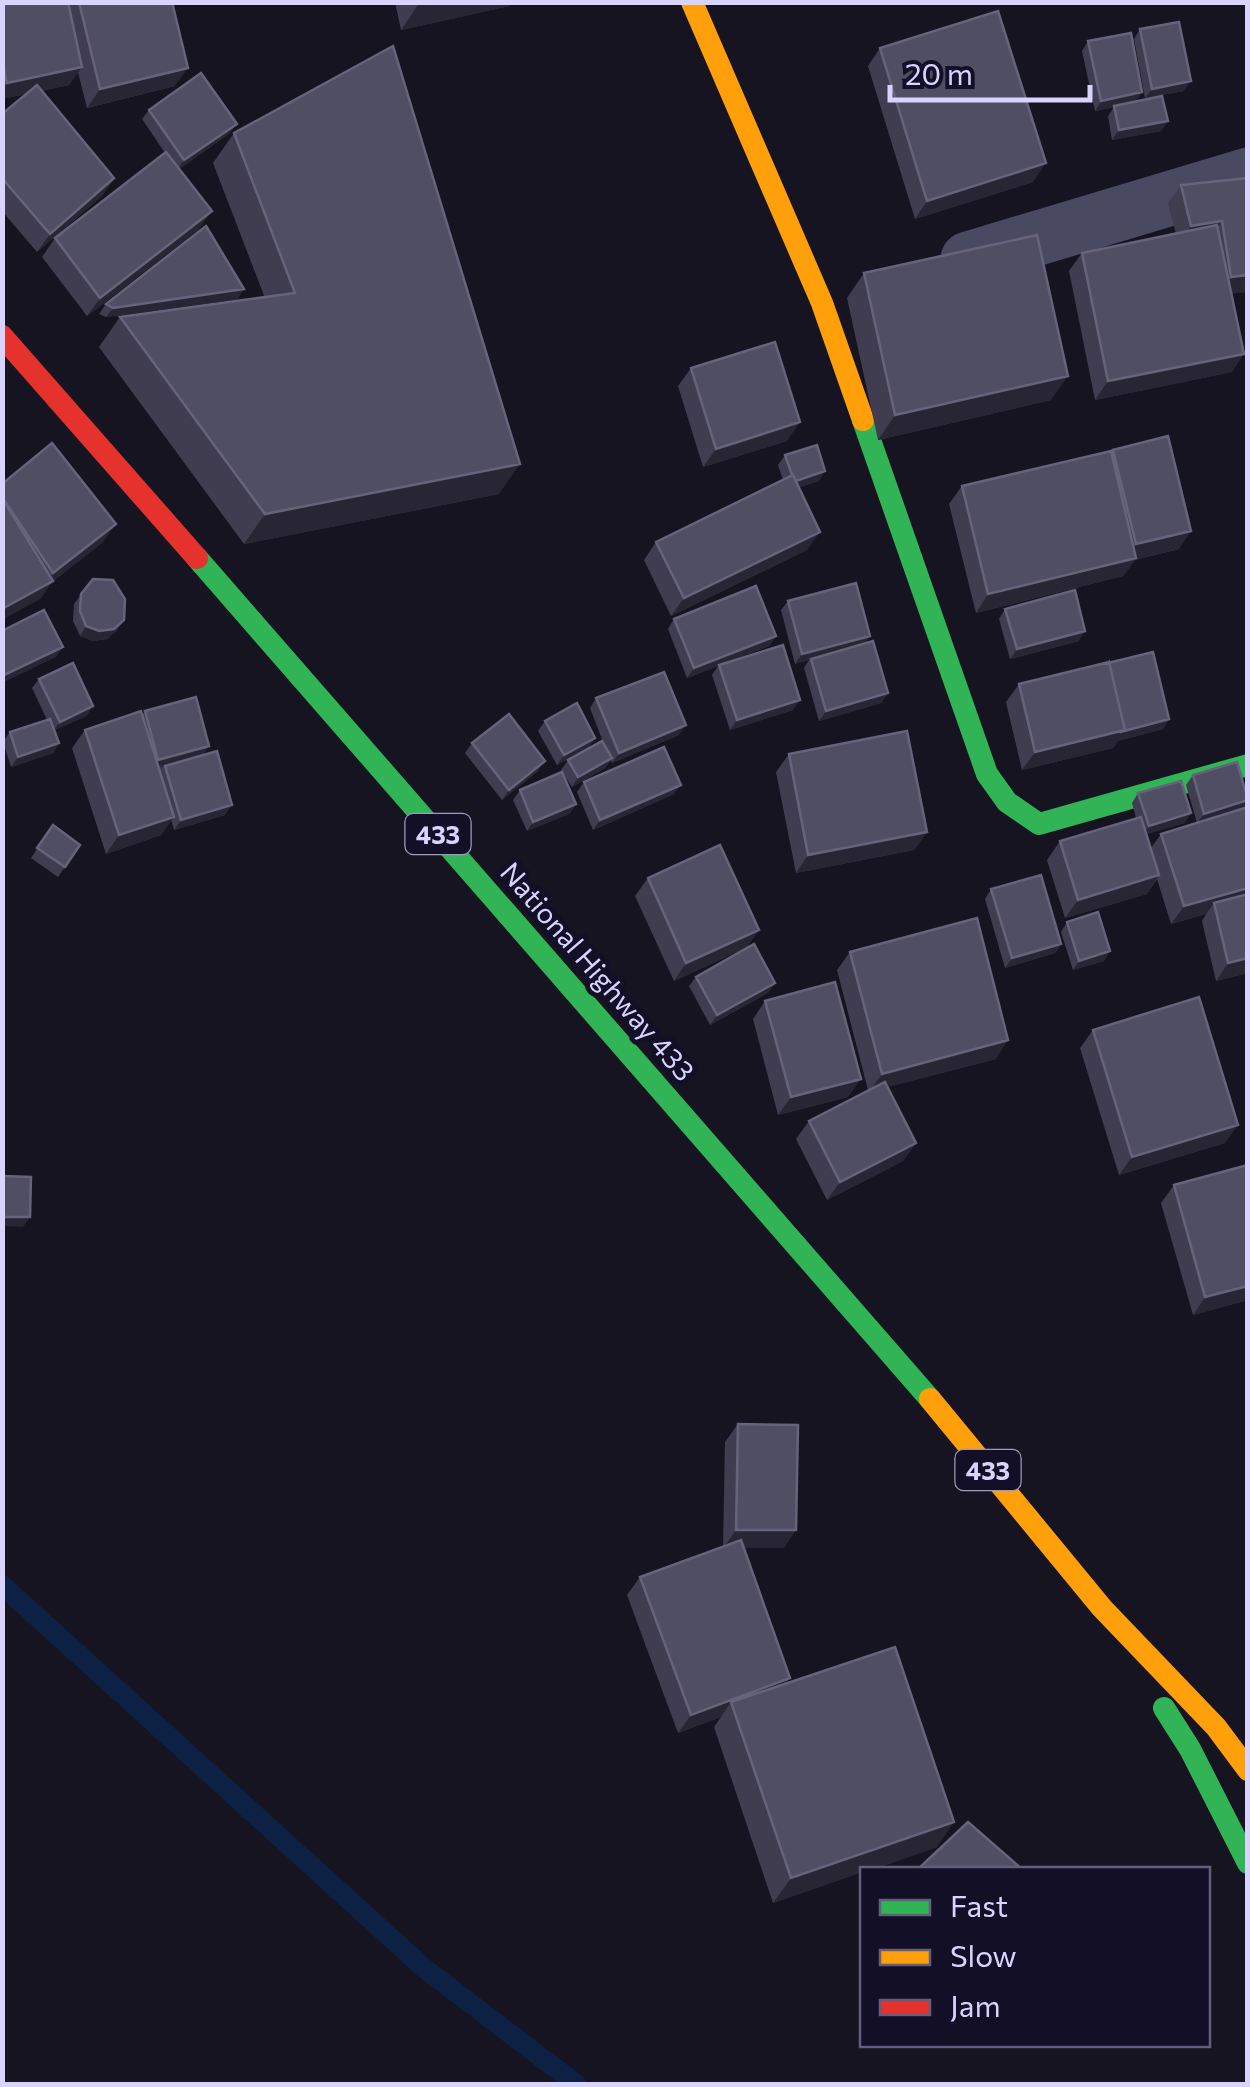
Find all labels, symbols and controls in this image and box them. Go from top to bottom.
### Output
scale bar [890,40,1090,102]
text: 20 m [905,54,973,91]
road number: 433 [406,814,470,854]
street label: National Highway 433 [494,855,702,1087]
road number: 433 [956,1450,1020,1490]
legend [860,1867,1210,2047]
text: Fast [950,1886,1008,1923]
text: Slow [950,1936,1017,1973]
text: Jam [950,1986,1001,2023]

